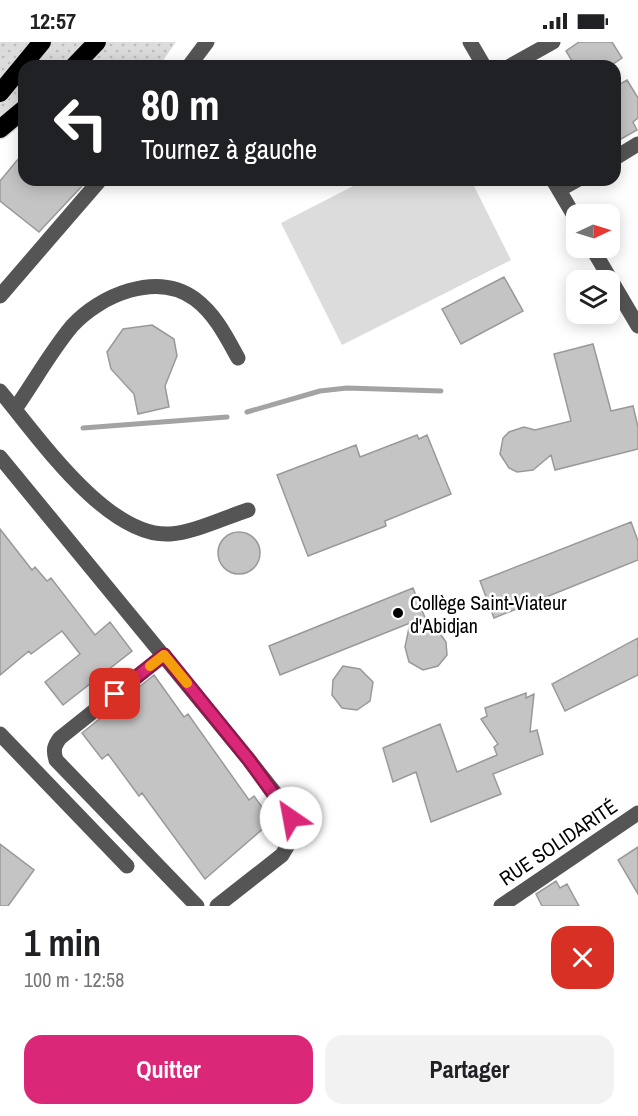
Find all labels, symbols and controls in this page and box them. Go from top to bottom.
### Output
text: 12:57 [30,6,76,36]
text: 80 m [141,77,220,133]
icon: left [42,84,120,162]
text: Tournez à gauche [141,131,317,167]
north arrow [566,204,620,258]
map controls [566,204,620,324]
button: layers [566,270,620,324]
place label: Collège Saint-Viateur d'Abidjan [410,589,567,639]
marker: Collège Saint-Viateur d'Abidjan [391,606,405,620]
pin [89,668,140,719]
icon: arrive [98,677,131,710]
position arrow [259,786,323,850]
street label: RUE SOLIDARITÉ [494,793,622,891]
text: 1 min [24,919,101,967]
button: close [551,926,614,989]
text: 100 m · 12:58 [24,966,124,993]
button: Quitter [24,1035,313,1104]
button: Partager [325,1035,614,1104]

